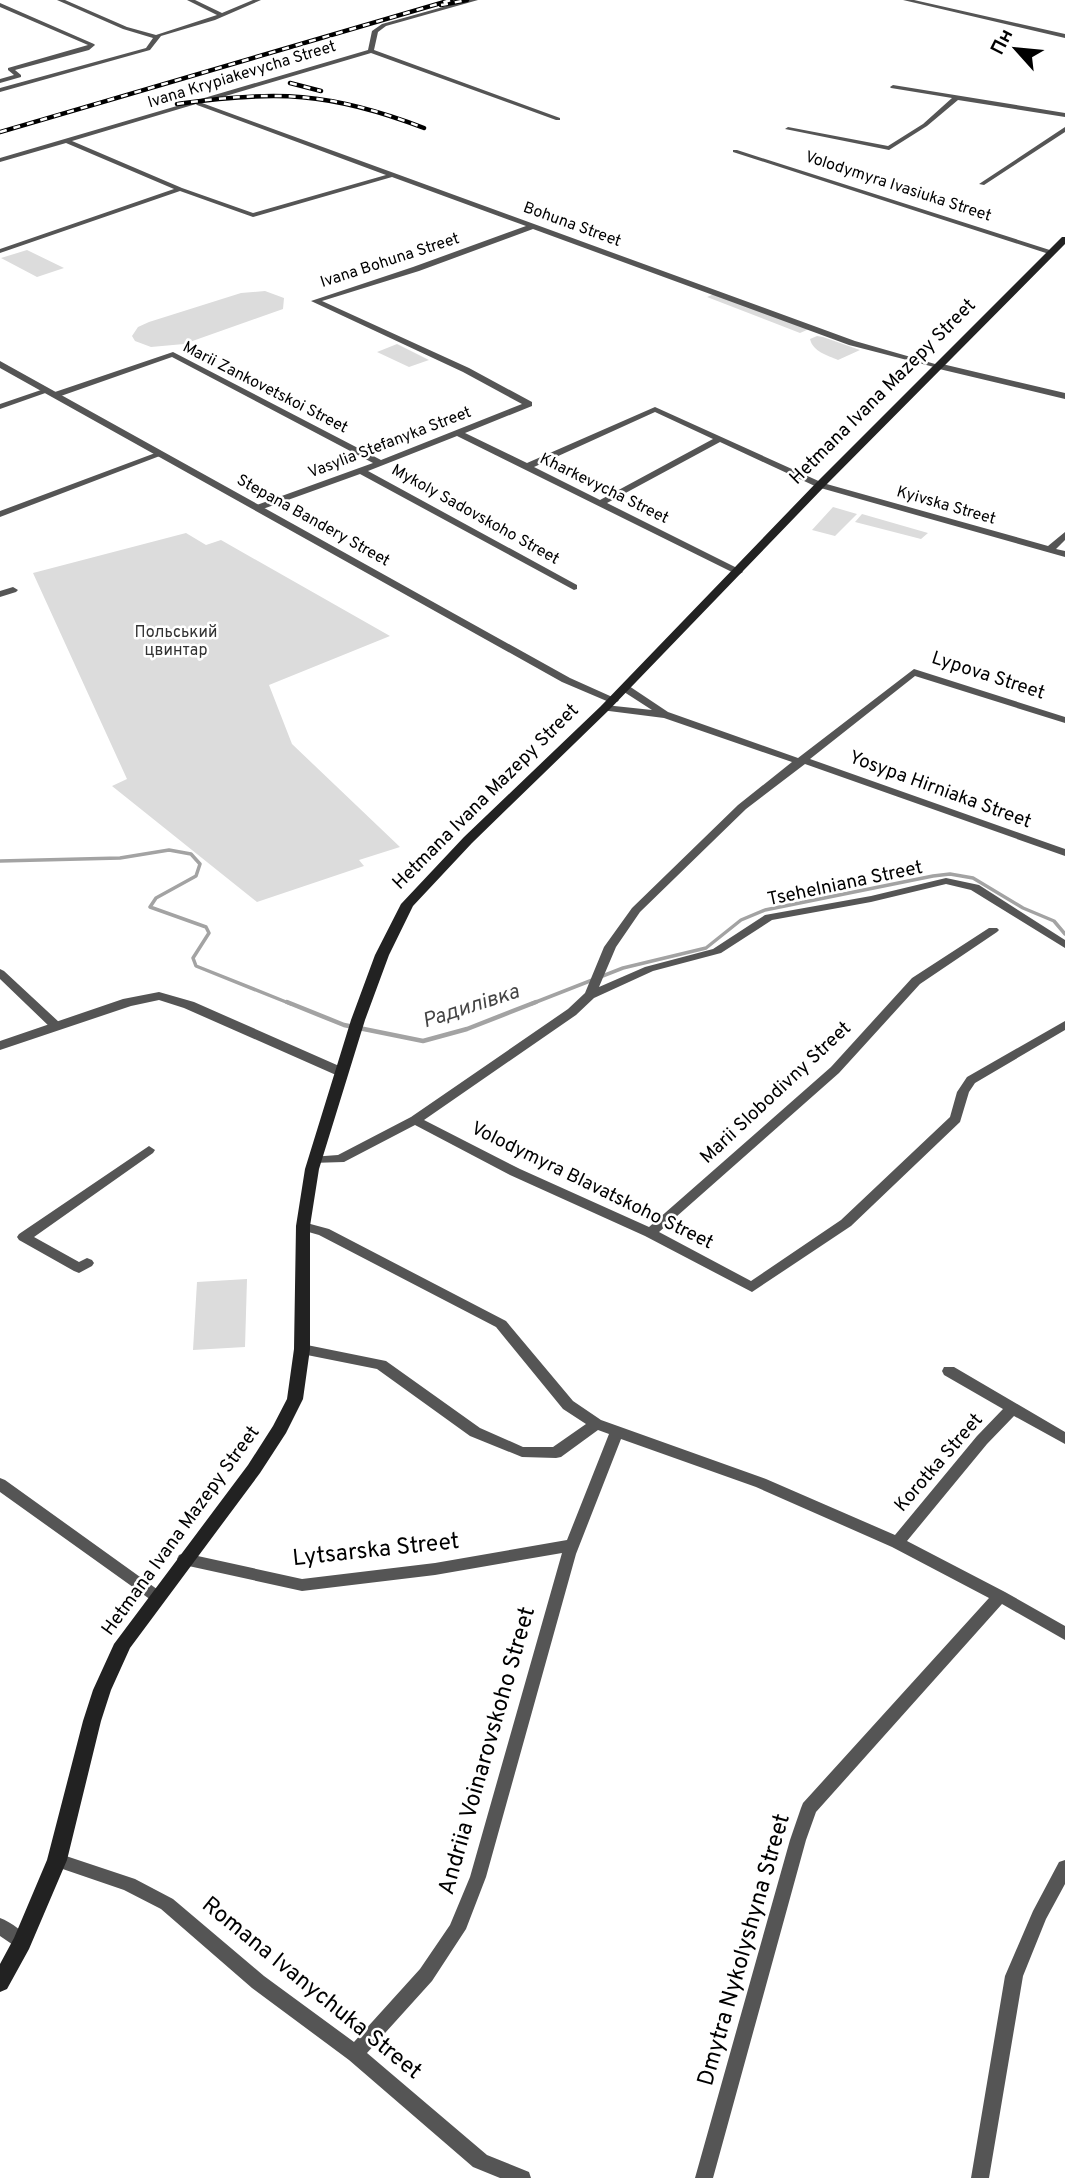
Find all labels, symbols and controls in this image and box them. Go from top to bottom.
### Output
north arrow [981,14,1051,84]
text: Пн [986,25,1019,59]
street label: Ivana Krypiakevycha Street [145,37,339,113]
street label: Volodymyra Ivasiuka Street [802,147,994,227]
street label: Bohuna Street [520,198,624,252]
street label: Ivana Bohuna Street [318,229,462,293]
street label: Hetmana Ivana Mazepy Street [785,294,981,490]
street label: Marii Zankovetskoi Street [179,338,351,438]
street label: Vasylia Stefanyka Street [306,403,474,483]
street label: Kharkevycha Street [536,449,672,529]
street label: Mykoly Sadovskoho Street [387,460,563,570]
street label: Stepana Bandery Street [233,471,393,571]
street label: Kyivska Street [894,482,998,530]
park label: Польський цвинтар [135,623,217,661]
street label: Lypova Street [928,646,1048,706]
street label: Hetmana Ivana Mazepy Street [388,699,584,895]
street label: Yosypa Hirniaka Street [846,746,1034,834]
street label: Tsehelniana Street [765,856,925,912]
water label: Радилівка [419,979,523,1035]
street label: Marii Slobodivny Street [695,1017,857,1169]
street label: Volodymyra Blavatskoho Street [467,1117,717,1255]
street label: Korotka Street [890,1409,988,1517]
street label: Hetmana Ivana Mazepy Street [97,1421,265,1641]
street label: Lytsarska Street [291,1528,461,1574]
street label: Andriia Voinarovskoho Street [433,1604,543,1898]
street label: Dmytra Nykolyshyna Street [692,1811,798,2089]
street label: Romana Ivanychuka Street [195,1891,427,2087]

